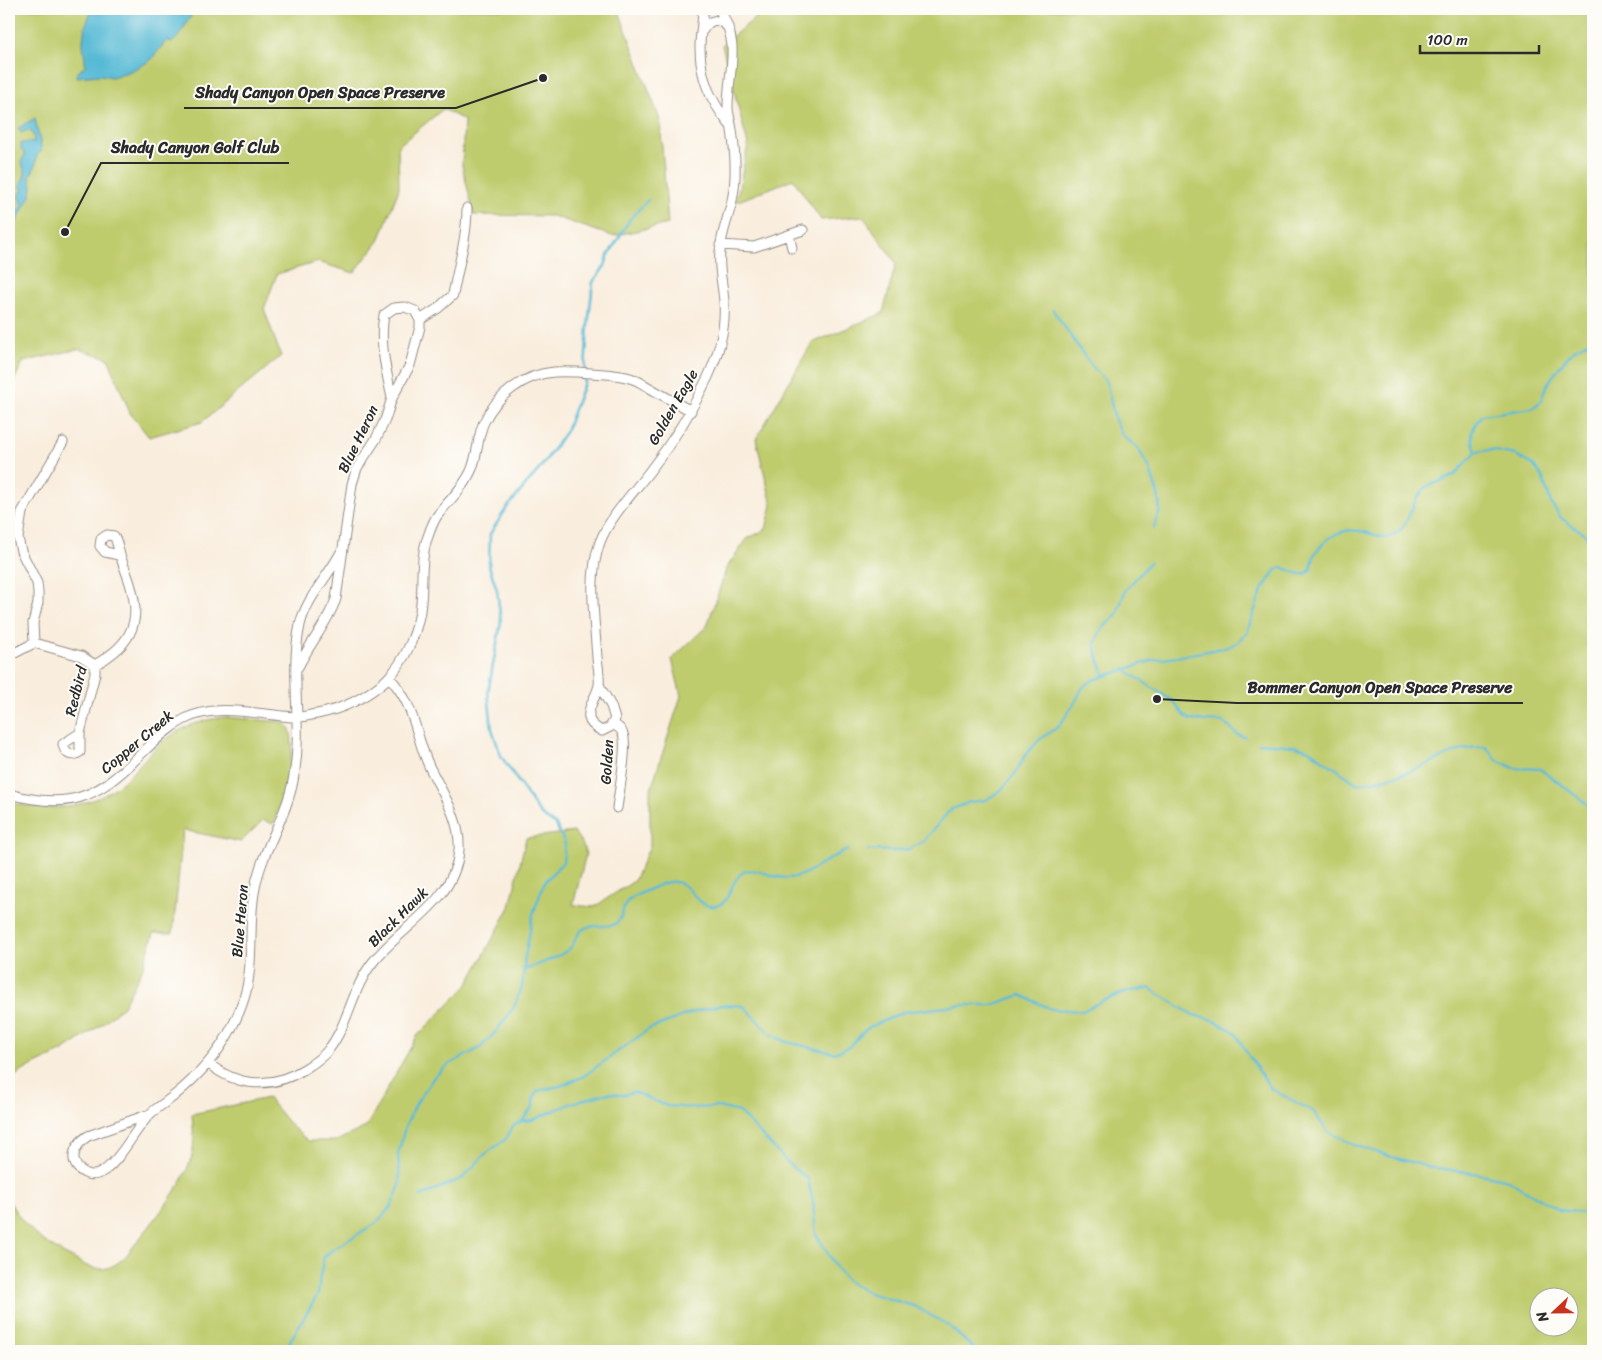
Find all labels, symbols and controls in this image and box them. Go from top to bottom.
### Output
scale bar [1420,22,1538,54]
text: 100 m [1427,27,1468,53]
callout: Shady Canyon Open Space Preserve [184,77,456,108]
text: Shady Canyon Open Space Preserve [194,78,445,107]
callout: Shady Canyon Golf Club [101,132,289,163]
text: Shady Canyon Golf Club [110,133,280,162]
street label: Golden Eagle [641,364,705,450]
street label: Blue Heron [330,400,386,478]
street label: Redbird [57,662,95,719]
callout: Bommer Canyon Open Space Preserve [1237,672,1523,703]
text: Bommer Canyon Open Space Preserve [1247,673,1513,702]
street label: Copper Creek [95,703,179,781]
street label: Golden [592,739,622,785]
street label: Black Hawk [362,881,434,953]
street label: Blue Heron [224,883,256,959]
north arrow [1530,1288,1580,1338]
text: N [1529,1307,1556,1327]

